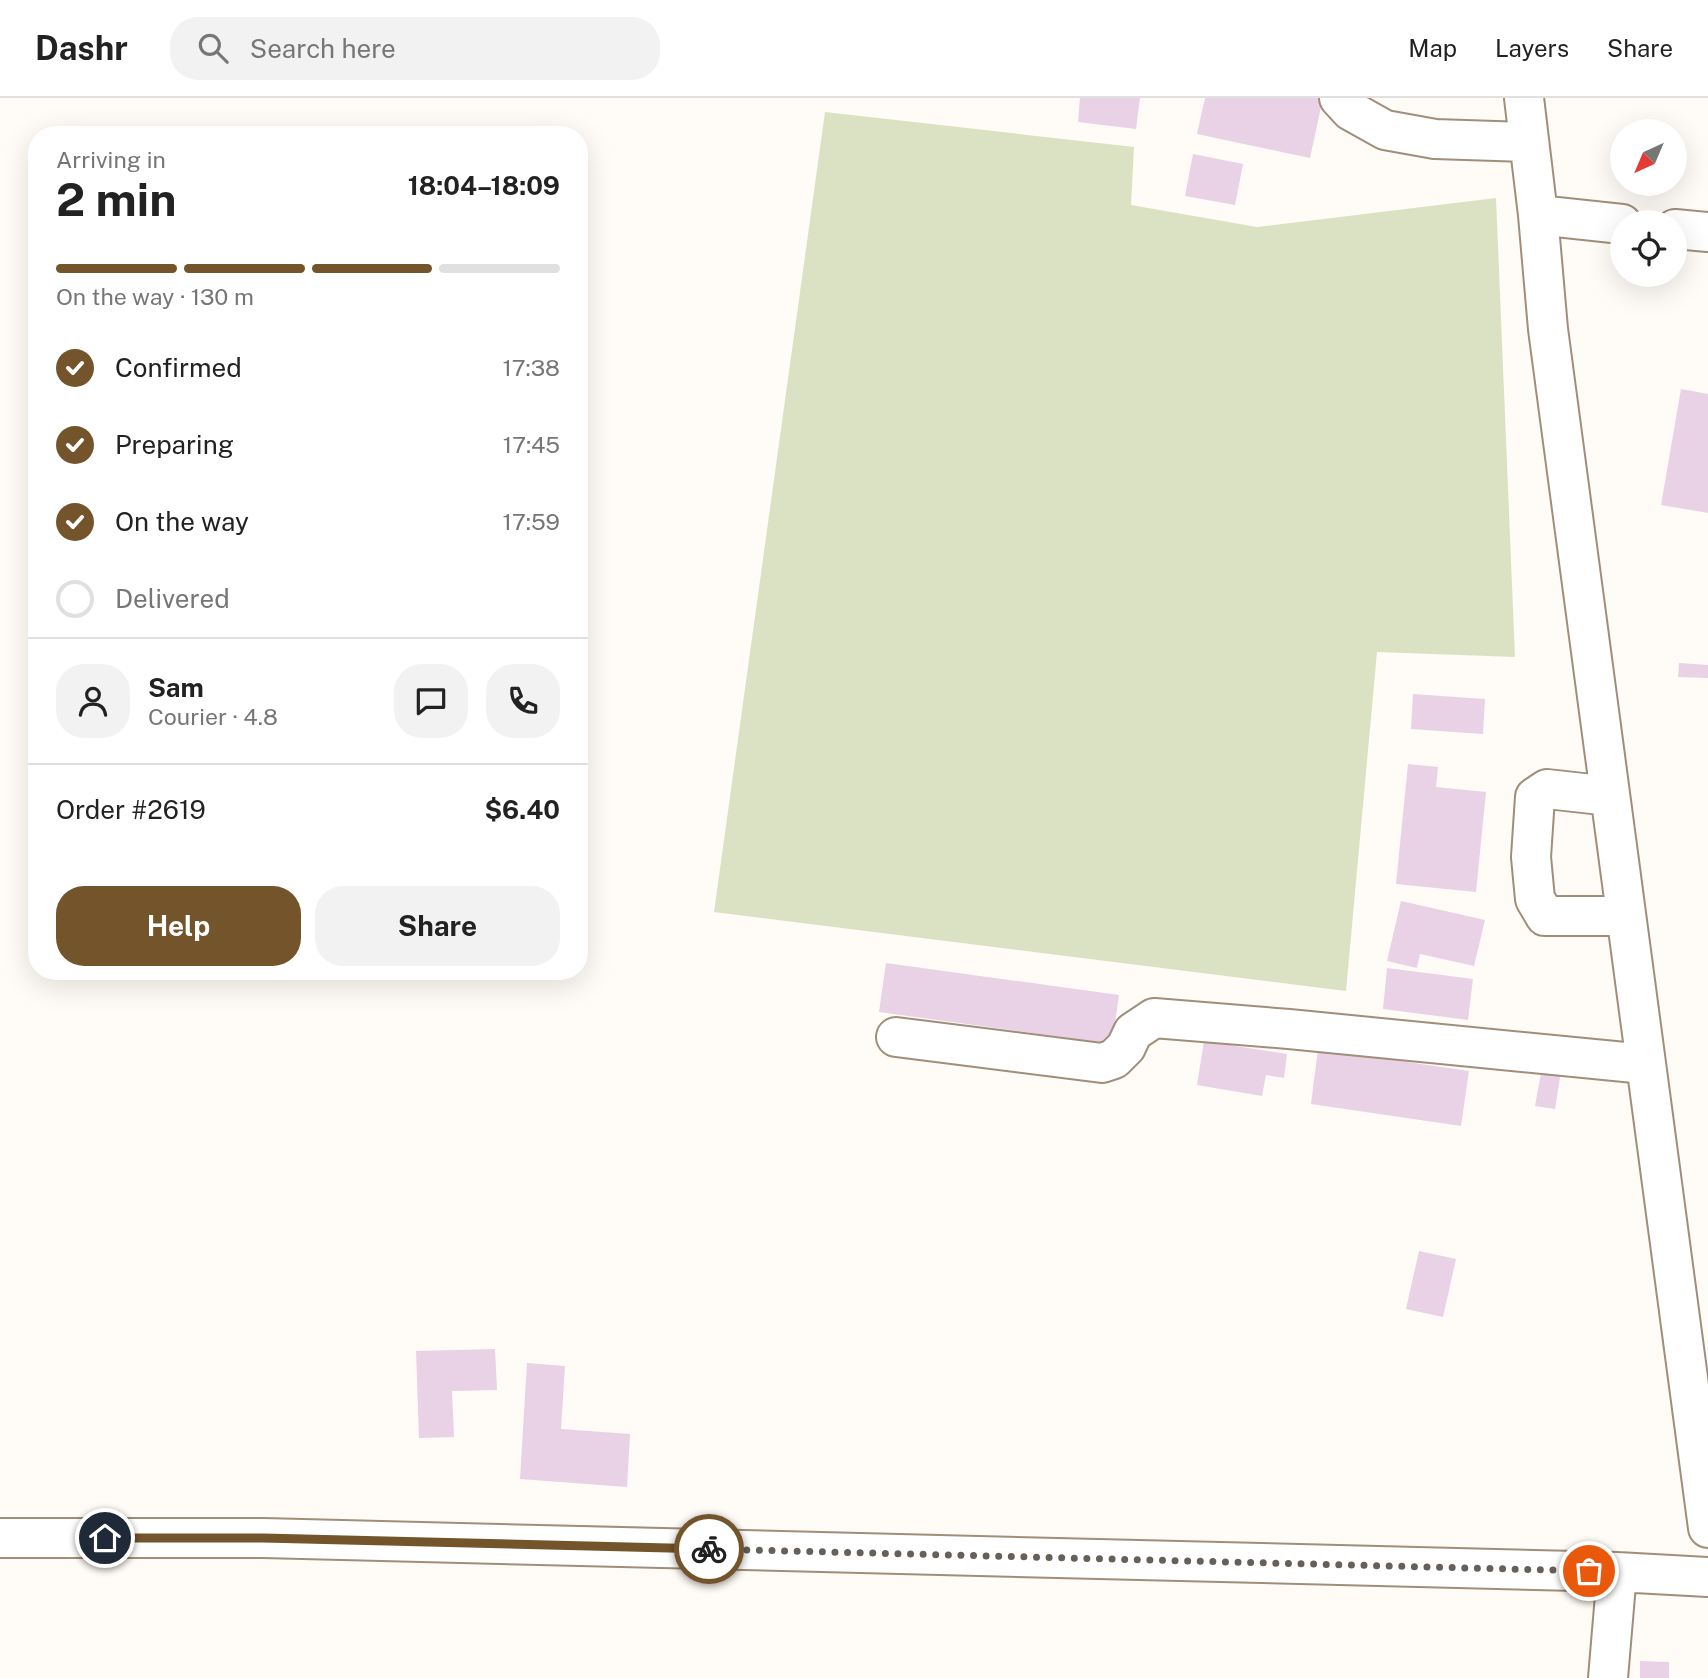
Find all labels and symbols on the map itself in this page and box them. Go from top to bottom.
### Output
north arrow [1610,119,1687,196]
pin [75,1508,135,1568]
courier [674,1514,744,1584]
pin [1559,1541,1619,1601]

